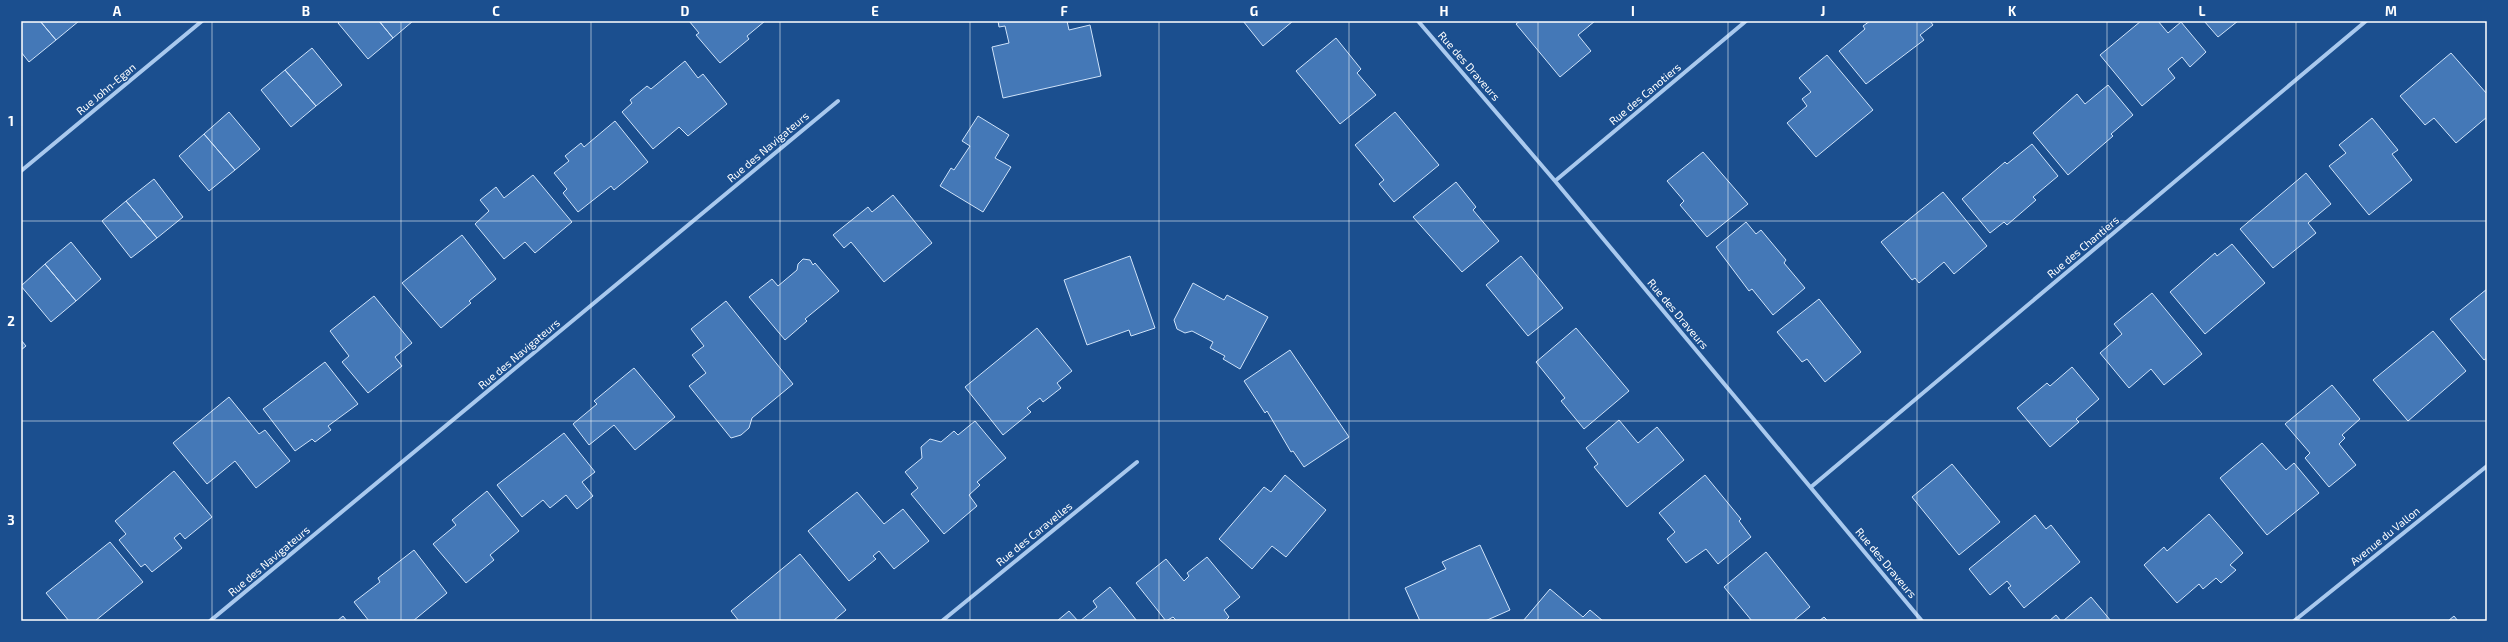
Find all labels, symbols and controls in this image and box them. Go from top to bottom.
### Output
text: A [113,3,122,19]
text: B [302,3,310,19]
text: C [492,3,500,19]
text: D [681,3,690,19]
text: E [871,3,879,19]
text: F [1060,3,1068,19]
text: G [1250,3,1258,19]
text: H [1440,3,1449,19]
text: I [1631,3,1635,19]
text: J [1821,3,1825,19]
text: K [2008,3,2017,19]
text: L [2199,3,2206,19]
text: M [2385,3,2397,19]
street label: Rue des Draveurs [1436,28,1503,103]
street label: Rue John-Egan [73,60,138,117]
street label: Rue des Canotiers [1606,60,1683,127]
street label: Rue des Navigateurs [724,108,811,185]
text: 1 [8,113,14,129]
street label: Rue des Chantiers [2044,213,2121,280]
street label: Rue des Draveurs [1645,276,1712,352]
text: 2 [7,313,15,329]
street label: Rue des Navigateurs [475,315,562,392]
street label: Rue des Caravelles [993,499,1075,568]
street label: Avenue du Vallon [2347,504,2422,568]
text: 3 [7,512,15,528]
street label: Rue des Navigateurs [225,522,312,599]
street label: Rue des Draveurs [1853,525,1920,601]

